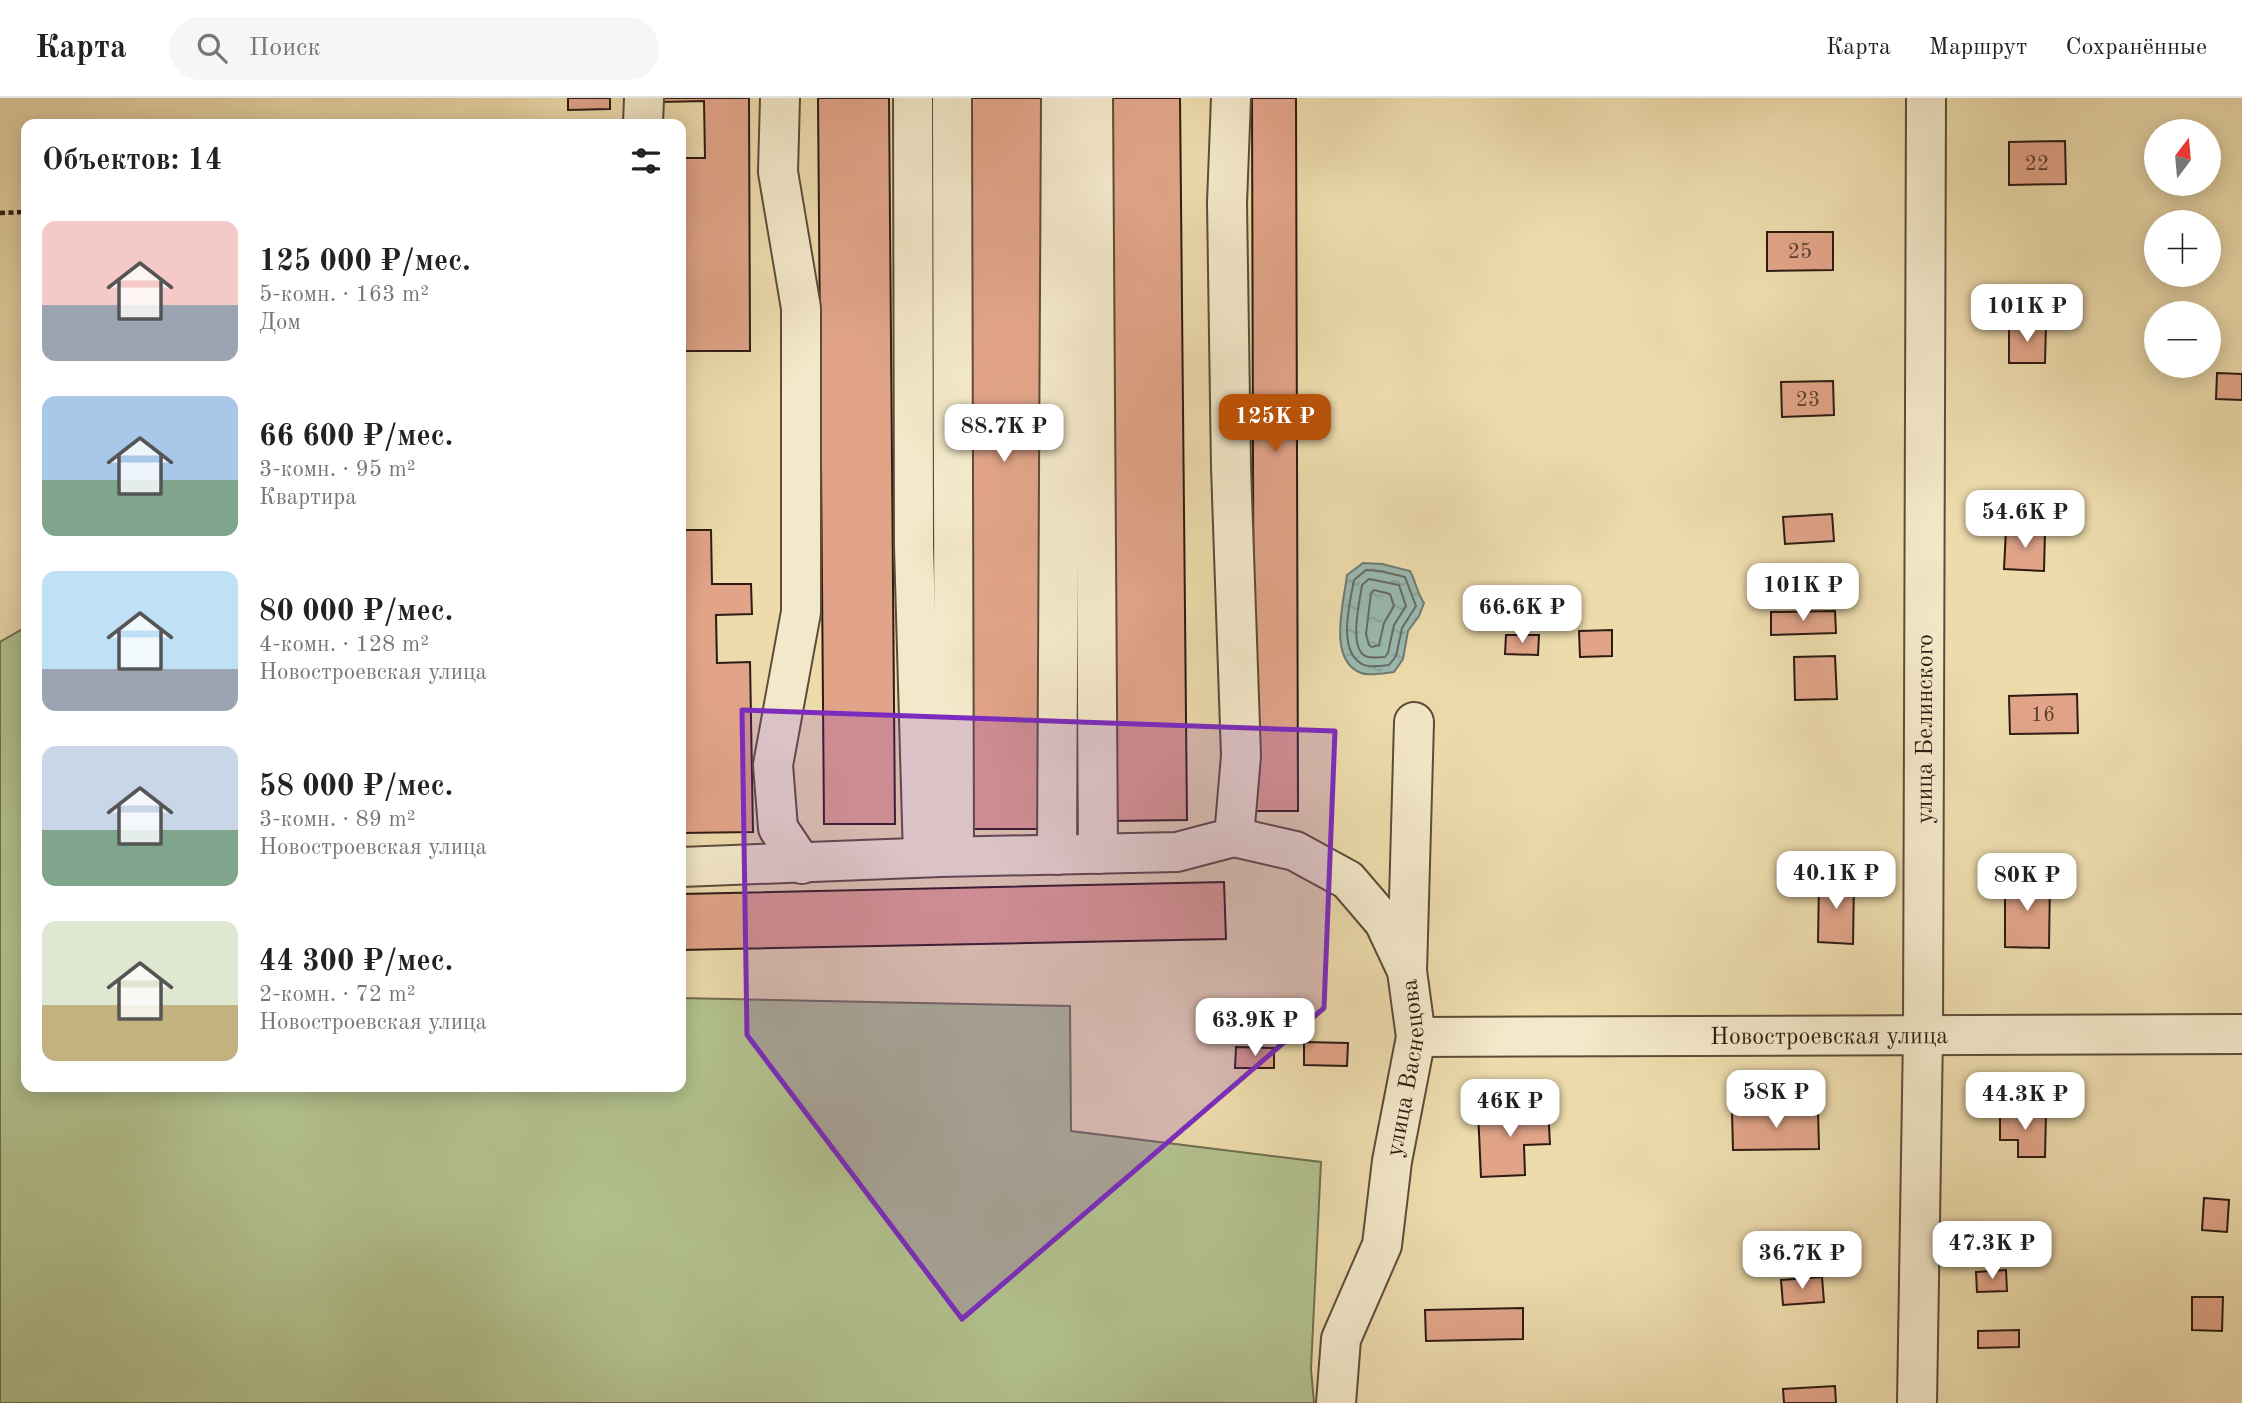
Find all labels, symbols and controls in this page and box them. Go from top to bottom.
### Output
search box [169,17,659,80]
icon: search [193,29,231,67]
text: Карта [35,32,127,65]
text: Поиск [249,35,321,61]
text: Карта [1826,36,1891,60]
text: Маршрут [1929,36,2027,60]
text: Сохранённые [2065,36,2207,60]
north arrow [2144,119,2221,196]
map controls [2144,119,2221,378]
icon: filters [627,142,665,180]
text: Объектов: 14 [42,146,222,176]
house number: 22 [2025,154,2049,175]
button: + [2144,210,2221,287]
house number: 25 [1788,242,1812,263]
text: 125 000 ₽/мес. [259,247,471,277]
icon: home [98,249,182,333]
text: 5-комн. · 163 m² [259,283,429,306]
pin: 101K ₽ [1970,285,2084,344]
text: 101K ₽ [1987,295,2067,318]
button: − [2144,301,2221,378]
text: Дом [259,311,301,334]
house number: 23 [1796,390,1820,411]
pin: 125K ₽ [1218,394,1332,454]
pin: 88.7K ₽ [939,404,1069,464]
text: 125K ₽ [1235,405,1315,428]
text: 88.7K ₽ [961,415,1047,438]
text: 66 600 ₽/мес. [259,422,453,452]
icon: home [98,424,182,508]
text: 3-комн. · 95 m² [259,458,416,481]
text: Квартира [259,486,357,509]
pin: 54.6K ₽ [1960,490,2090,550]
text: 54.6K ₽ [1982,501,2068,524]
pin: 101K ₽ [1746,564,1860,623]
text: 101K ₽ [1763,574,1843,597]
pin: 66.6K ₽ [1457,586,1587,645]
text: 66.6K ₽ [1479,596,1565,619]
text: 80 000 ₽/мес. [259,597,453,627]
icon: home [98,599,182,683]
text: 4-комн. · 128 m² [259,633,429,656]
street label: улица Белинского [1914,634,1938,824]
text: Новостроевская улица [259,661,487,684]
house number: 16 [2031,705,2055,726]
text: 58 000 ₽/мес. [259,772,453,802]
icon: home [98,774,182,858]
text: 3-комн. · 89 m² [259,808,416,831]
text: Новостроевская улица [259,836,487,859]
pin: 40.1K ₽ [1771,852,1901,911]
pin: 80K ₽ [1978,854,2076,913]
text: 40.1K ₽ [1793,862,1879,885]
text: 80K ₽ [1994,864,2060,887]
text: 44 300 ₽/мес. [259,947,453,977]
icon: home [98,949,182,1033]
street label: улица Васнецова [1383,977,1430,1159]
text: 2-комн. · 72 m² [259,983,416,1006]
pin: 63.9K ₽ [1190,998,1320,1058]
text: 63.9K ₽ [1212,1009,1298,1032]
text: Новостроевская улица [259,1011,487,1034]
street label: Новостроевская улица [1710,1025,1948,1050]
pin: 58K ₽ [1727,1070,1825,1130]
pin: 44.3K ₽ [1960,1072,2090,1132]
pin: 46K ₽ [1461,1080,1559,1139]
text: 58K ₽ [1743,1081,1809,1104]
text: 44.3K ₽ [1982,1083,2068,1106]
text: 46K ₽ [1477,1090,1543,1113]
pin: 47.3K ₽ [1927,1222,2057,1281]
pin: 36.7K ₽ [1737,1232,1867,1291]
text: 47.3K ₽ [1949,1232,2035,1255]
text: 36.7K ₽ [1759,1242,1845,1265]

